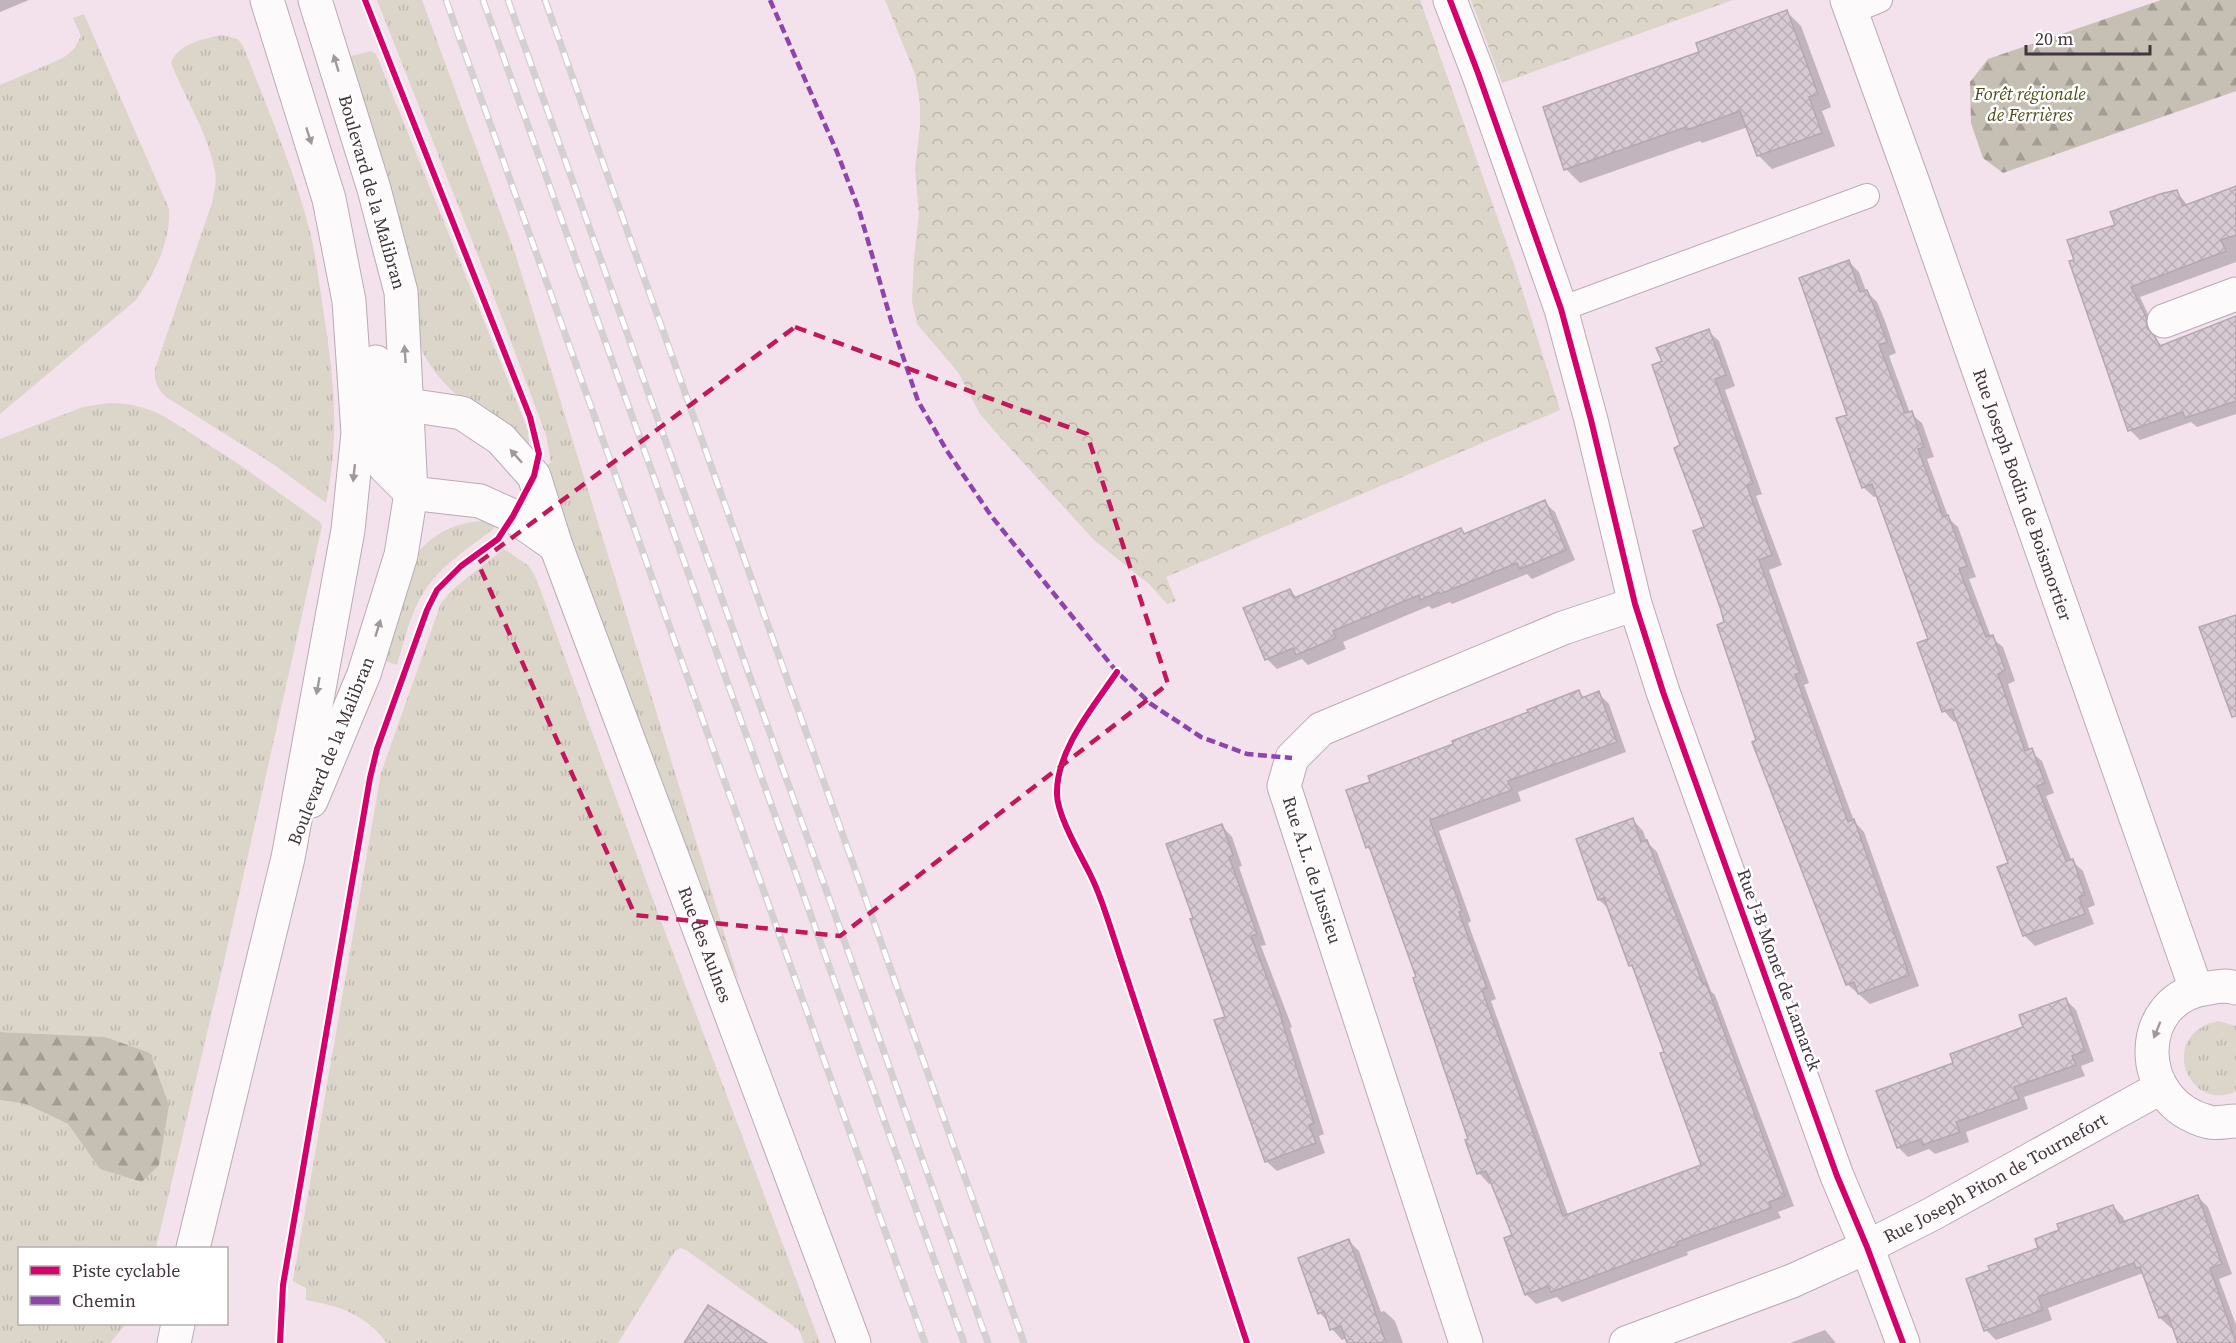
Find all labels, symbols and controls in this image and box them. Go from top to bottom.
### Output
scale bar [2026,18,2150,56]
text: 20 m [2035,26,2073,51]
one-way arrow [331,54,340,72]
park label: Forêt régionale de Ferrières [1973,81,2086,127]
street label: Boulevard de la Malibran [333,92,412,292]
one-way arrow [305,127,314,145]
one-way arrow [400,344,410,363]
street label: Rue Joseph Bodin de Boismortier [1967,365,2079,625]
one-way arrow [510,449,523,464]
one-way arrow [349,463,359,482]
one-way arrow [374,619,384,637]
street label: Boulevard de la Malibran [281,653,380,849]
one-way arrow [314,676,323,695]
street label: Rue A.L. de Jussieu [1277,793,1348,947]
street label: Rue J-B Monet de Lamarck [1731,865,1828,1074]
street label: Rue des Aulnes [672,883,739,1006]
one-way arrow [2151,1021,2161,1039]
street label: Rue Joseph Piton de Tournefort [1879,1107,2111,1249]
legend [18,1247,228,1325]
text: Piste cyclable [72,1258,181,1283]
text: Chemin [72,1288,136,1313]

